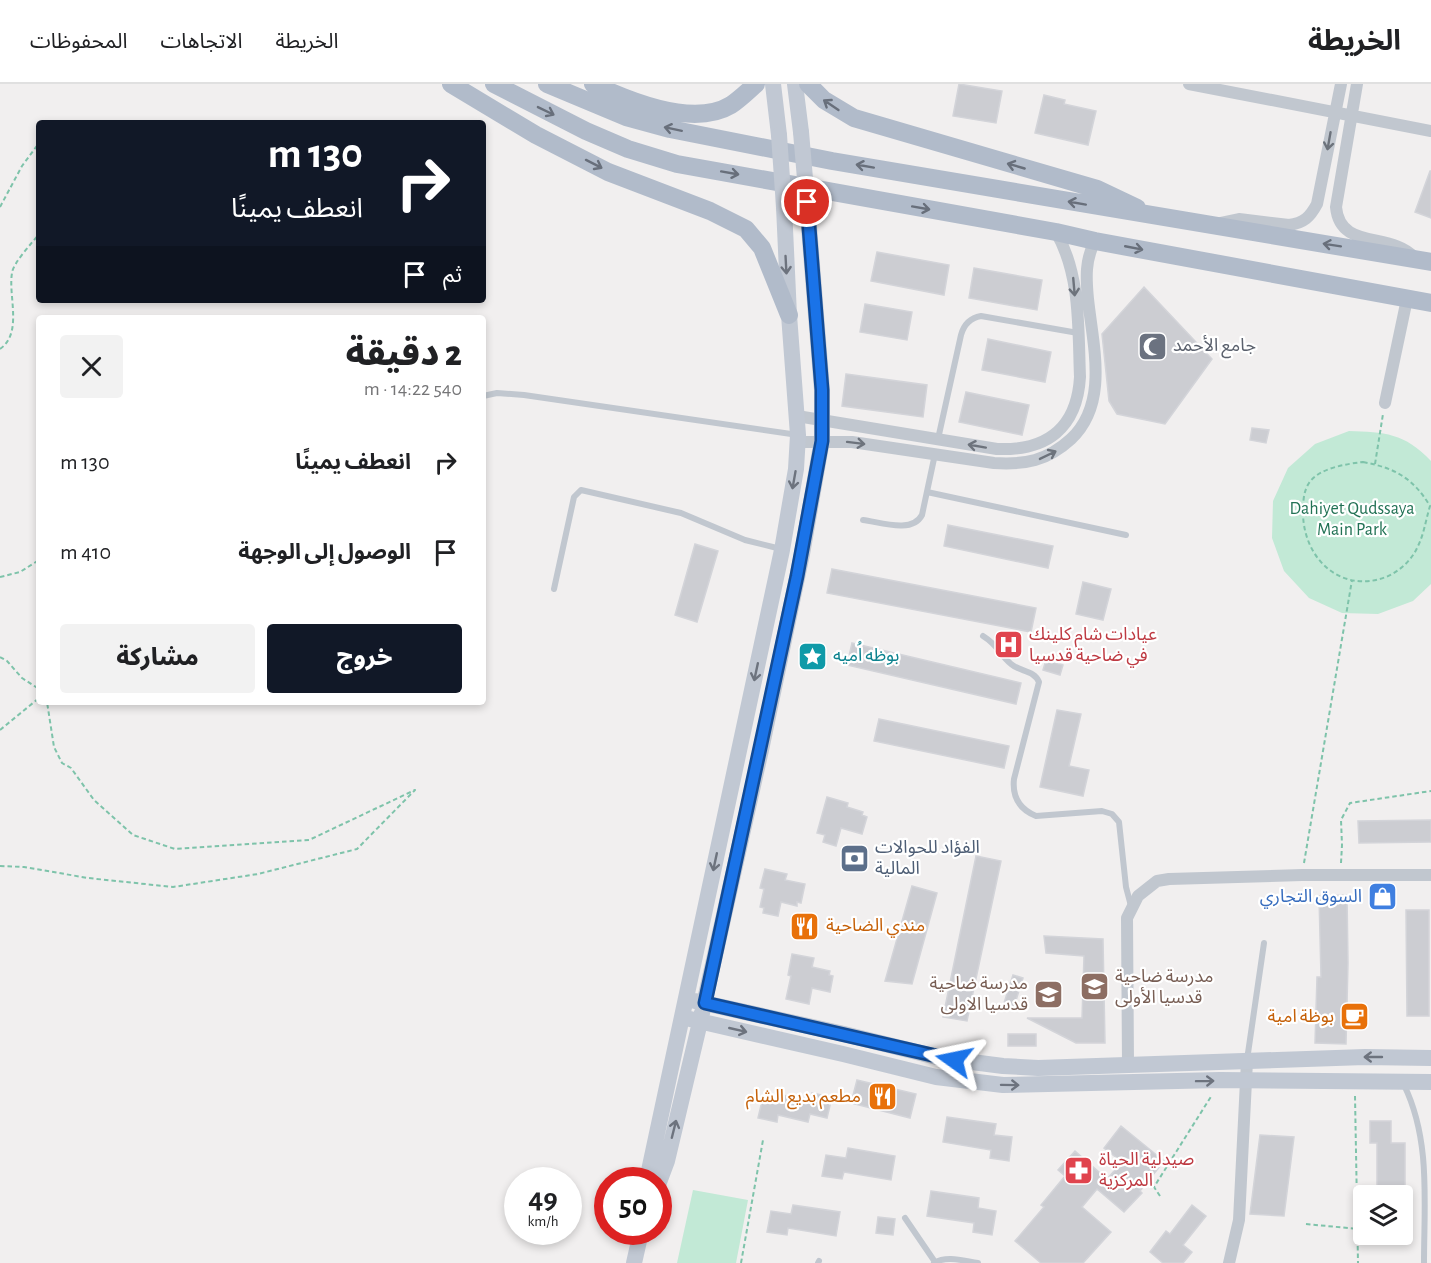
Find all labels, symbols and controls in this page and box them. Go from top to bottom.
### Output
text: الخريطة [1308,28,1401,56]
text: المحفوظات [30,31,127,52]
text: الاتجاهات [160,31,242,52]
text: الخريطة [275,31,338,52]
one-way arrow [824,99,840,111]
one-way arrow [537,105,554,117]
one-way arrow [664,123,683,135]
one-way arrow [1323,131,1334,150]
text: 130 m [268,133,363,175]
icon: right [384,144,462,222]
one-way arrow [584,159,602,170]
one-way arrow [1007,160,1026,171]
one-way arrow [855,161,875,172]
one-way arrow [719,168,739,179]
pin [781,176,832,227]
icon: arrive [790,185,823,218]
text: انعطف يمينًا [231,195,363,222]
one-way arrow [1068,197,1088,208]
one-way arrow [911,202,931,213]
one-way arrow [1323,240,1342,251]
one-way arrow [1123,243,1143,254]
one-way arrow [781,254,792,274]
icon: arrive [398,258,431,291]
text: ثم [443,264,462,286]
one-way arrow [1069,277,1080,297]
mosque icon: جامع الأحمد [1136,330,1168,362]
button: close [60,335,123,398]
place label: جامع الأحمد [1173,335,1256,359]
text: 2 دقيقة [346,336,462,372]
text: 540 m · 14:22 [364,379,462,399]
one-way arrow [846,437,865,448]
one-way arrow [968,440,988,451]
icon: right [429,446,462,479]
one-way arrow [1039,449,1056,461]
text: 130 m [60,451,110,473]
text: انعطف يمينًا [295,451,411,473]
one-way arrow [788,470,799,490]
park label: Dahiyet Qudssaya Main Park [1289,500,1415,539]
icon: arrive [429,536,462,569]
text: 410 m [60,541,111,563]
text: الوصول إلى الوجهة [238,541,411,563]
button: مشاركة [60,624,255,693]
button: خروج [267,624,462,693]
place label: عيادات شام كلينك في ضاحية قدسيا [1029,626,1157,668]
hospital icon: عيادات شام كلينك في ضاحية قدسيا [992,629,1024,661]
place icon: بوظه اُميه [796,640,828,672]
place label: بوظه اُميه [833,641,899,666]
one-way arrow [750,661,761,681]
place label: الفؤاد للحوالات المالية [875,839,980,878]
bank icon: الفؤاد للحوالات المالية [838,842,870,874]
one-way arrow [709,852,720,871]
shop icon: السوق التجاري [1367,881,1399,913]
place label: السوق التجاري [1260,888,1362,909]
restaurant icon: مندي الضاحية [789,910,821,942]
place label: مندي الضاحية [826,917,925,938]
place label: مدرسة ضاحية قدسيا الأولى [1115,968,1213,1008]
school or university icon: مدرسة ضاحية قدسيا الأولى [1078,971,1110,1003]
place label: مدرسة ضاحية قدسيا الاولى [930,975,1028,1015]
school or university icon: مدرسة ضاحية قدسيا الاولى [1033,978,1065,1010]
cafe icon: بوظة امية [1339,1001,1371,1033]
place label: بوظة امية [1268,1008,1334,1027]
one-way arrow [727,1025,747,1036]
position arrow [922,1028,986,1092]
one-way arrow [1363,1051,1383,1063]
one-way arrow [1195,1075,1215,1086]
one-way arrow [1000,1079,1020,1091]
restaurant icon: مطعم بديع الشام [866,1081,898,1113]
place label: مطعم بديع الشام [746,1088,861,1110]
one-way arrow [669,1120,681,1139]
place label: صيدلية الحياة المركزية [1099,1151,1194,1191]
pharmacy icon: صيدلية الحياة المركزية [1062,1154,1094,1186]
speed limit sign: 50 [594,1167,672,1245]
text: 49 [528,1184,558,1214]
map controls [1353,1185,1413,1245]
button: layers [1353,1185,1413,1245]
text: km/h [528,1214,558,1229]

